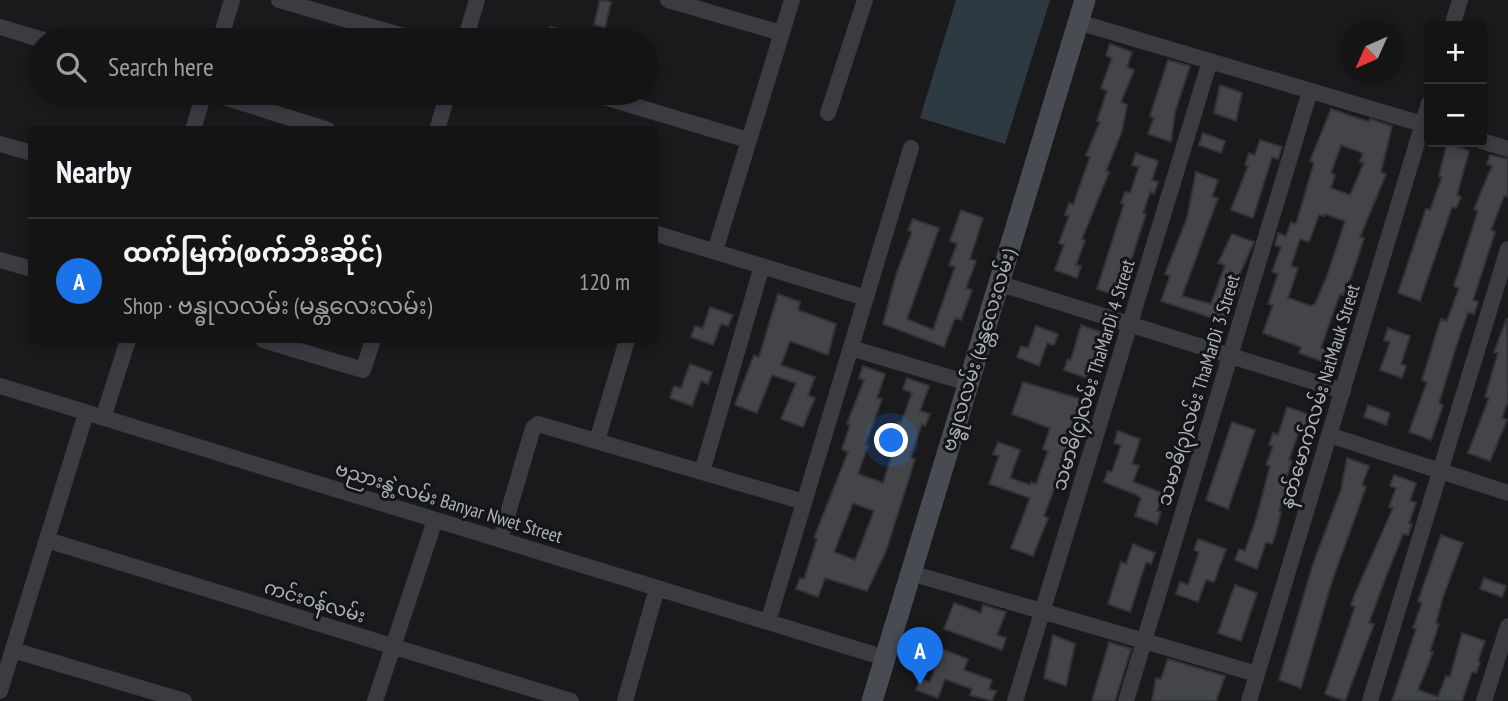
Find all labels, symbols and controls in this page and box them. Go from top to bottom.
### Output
north arrow [1340,21,1403,84]
map controls [1424,21,1487,147]
button: + [1424,21,1487,84]
search box [28,28,658,105]
icon: search [52,48,90,86]
text: Search here [108,50,214,83]
button: − [1424,84,1487,147]
text: Nearby [56,152,131,191]
text: ထက်မြက်(စက်ဘီးဆိုင်) [123,236,383,269]
street label: ဗန္ဓုလလမ်း (မန္တလေးလမ်း) [934,245,1025,455]
street label: သမာဓိ(၄)လမ်း ThaMarDi 4 Street [1044,255,1144,495]
text: A [73,267,85,296]
text: 120 m [579,267,630,296]
street label: သမာဓိ(၃)လမ်း ThaMarDi 3 Street [1149,270,1249,510]
street label: နတ်မောက်လမ်း NatMauk Street [1272,280,1369,512]
text: Shop · ဗန္ဓုလလမ်း (မန္တလေးလမ်း) [123,291,432,320]
your location [874,423,908,457]
street label: ဗညားနွဲ့လမ်း Banyar Nwet Street [331,454,567,552]
street label: ကင်းဝန်လမ်း [260,572,369,632]
pin: A [897,627,943,685]

